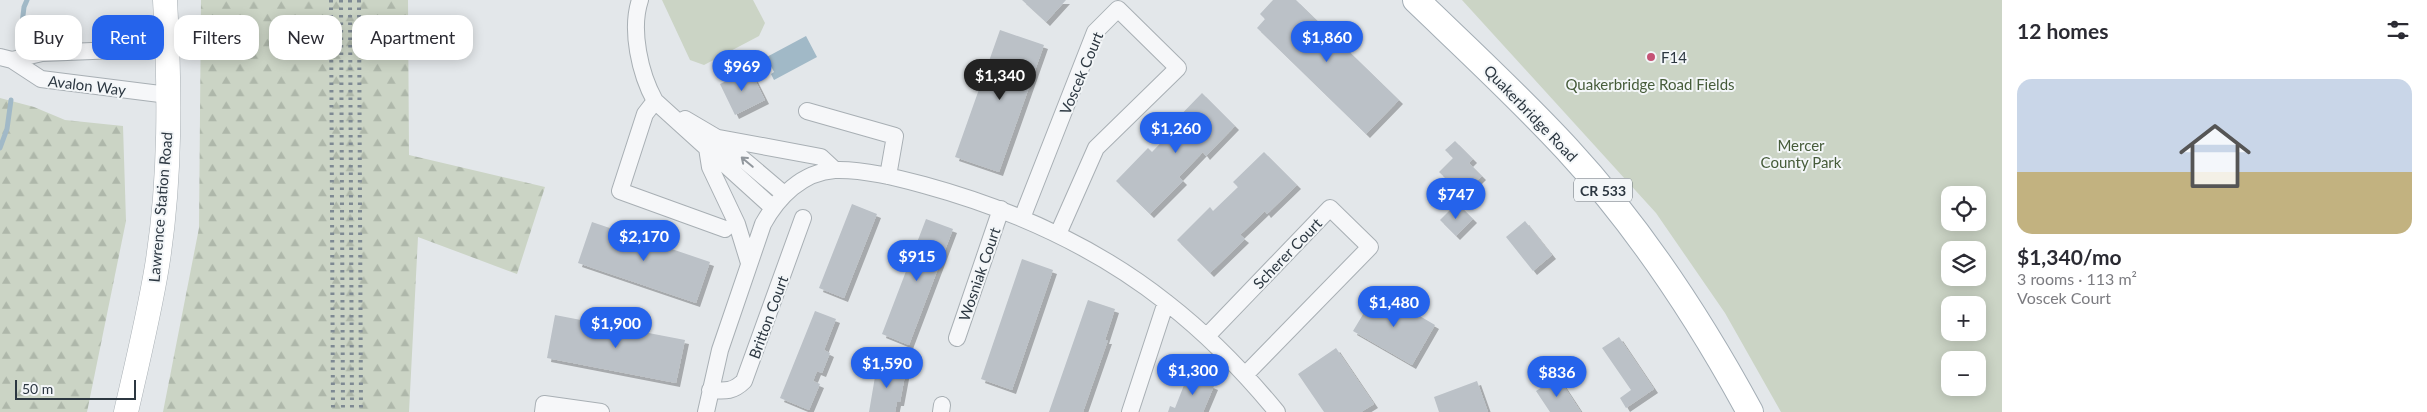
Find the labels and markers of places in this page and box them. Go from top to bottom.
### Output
pin: $1,860 [1286,20,1368,63]
place label: F14 [1661,48,1687,66]
pin: $969 [712,49,772,92]
marker: F14 [1645,51,1657,63]
pin: $1,340 [959,58,1041,101]
pin: $1,260 [1135,112,1217,154]
pin: $747 [1426,178,1486,220]
pin: $2,170 [603,220,685,262]
pin: $915 [887,240,947,282]
pin: $1,480 [1353,286,1435,328]
pin: $1,900 [575,306,657,349]
pin: $1,590 [846,346,928,389]
pin: $1,300 [1152,354,1234,396]
pin: $836 [1527,356,1587,398]

